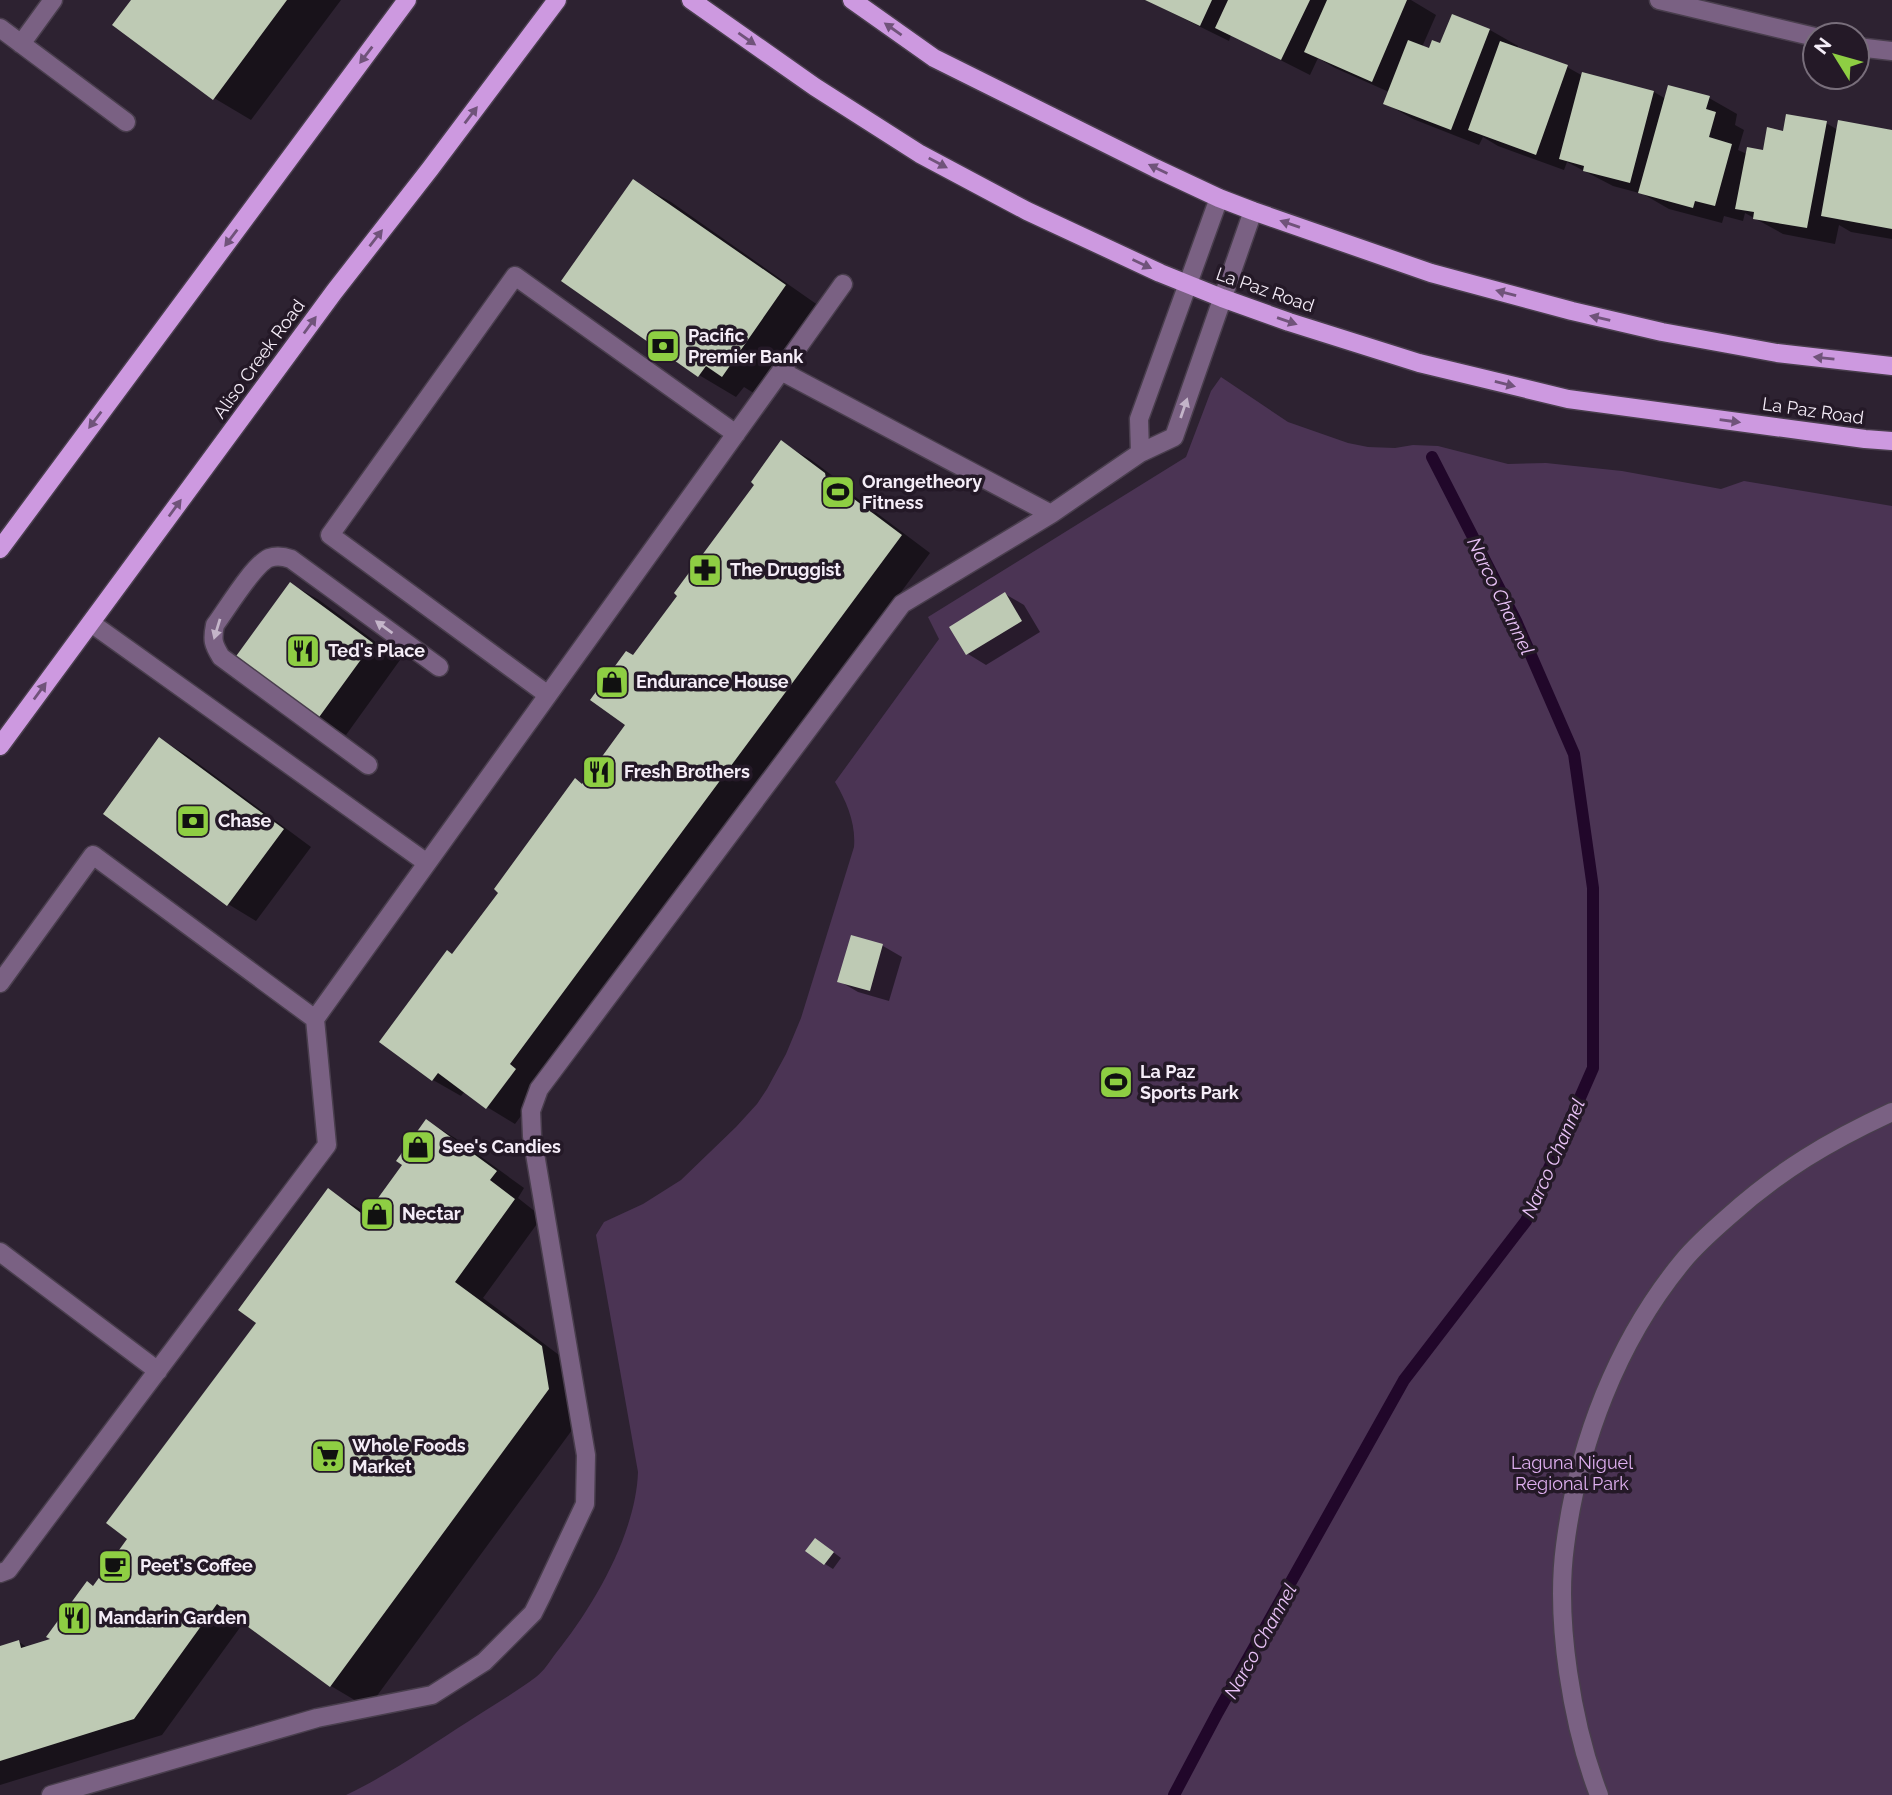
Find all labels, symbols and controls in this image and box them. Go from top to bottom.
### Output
north arrow [1801,21,1871,91]
one-way arrow [884,22,902,36]
one-way arrow [738,32,756,46]
text: N [1809,33,1836,58]
one-way arrow [360,46,374,64]
one-way arrow [464,106,478,124]
one-way arrow [928,157,948,169]
one-way arrow [1148,163,1168,174]
one-way arrow [1279,218,1300,229]
one-way arrow [224,228,238,247]
one-way arrow [369,230,384,248]
one-way arrow [1131,259,1152,270]
street label: La Paz Road [1213,263,1317,316]
one-way arrow [1496,288,1517,298]
street label: Aliso Creek Road [208,295,309,422]
one-way arrow [1589,312,1611,323]
one-way arrow [303,316,317,334]
one-way arrow [1277,316,1298,327]
place label: Pacific Premier Bank [688,325,804,367]
bank icon: Pacific Premier Bank [644,327,682,365]
one-way arrow [1813,353,1835,364]
one-way arrow [1495,378,1517,389]
street label: La Paz Road [1761,393,1865,428]
one-way arrow [1179,397,1190,418]
one-way arrow [89,411,103,429]
one-way arrow [1719,416,1741,427]
place label: Orangetheory Fitness [862,471,982,513]
sports icon: Orangetheory Fitness [819,473,857,511]
one-way arrow [168,499,182,517]
water label: Narco Channel [1463,534,1539,658]
pharmacy icon: The Druggist [686,551,724,589]
place label: The Druggist [730,559,841,580]
one-way arrow [211,619,221,640]
one-way arrow [375,619,393,634]
restaurant icon: Ted's Place [284,632,322,670]
place label: Ted's Place [328,640,425,661]
shop icon: Endurance House [593,663,631,701]
place label: Endurance House [636,671,789,692]
one-way arrow [33,682,47,700]
restaurant icon: Fresh Brothers [580,753,618,791]
place label: Fresh Brothers [624,761,750,782]
bank icon: Chase [174,802,212,840]
place label: Chase [218,810,271,831]
place label: La Paz Sports Park [1140,1061,1240,1103]
sports icon: La Paz Sports Park [1097,1063,1135,1101]
water label: Narco Channel [1517,1095,1589,1221]
shop icon: See's Candies [399,1128,437,1166]
place label: See's Candies [442,1136,561,1157]
shop icon: Nectar [358,1195,396,1233]
place label: Nectar [402,1203,461,1224]
place label: Whole Foods Market [352,1435,466,1477]
supermarket icon: Whole Foods Market [309,1437,347,1475]
park label: Laguna Niguel Regional Park [1511,1452,1633,1494]
cafe icon: Peet's Coffee [96,1547,134,1585]
place label: Peet's Coffee [140,1555,253,1576]
water label: Narco Channel [1219,1580,1301,1702]
restaurant icon: Mandarin Garden [55,1599,93,1637]
place label: Mandarin Garden [98,1607,247,1628]

